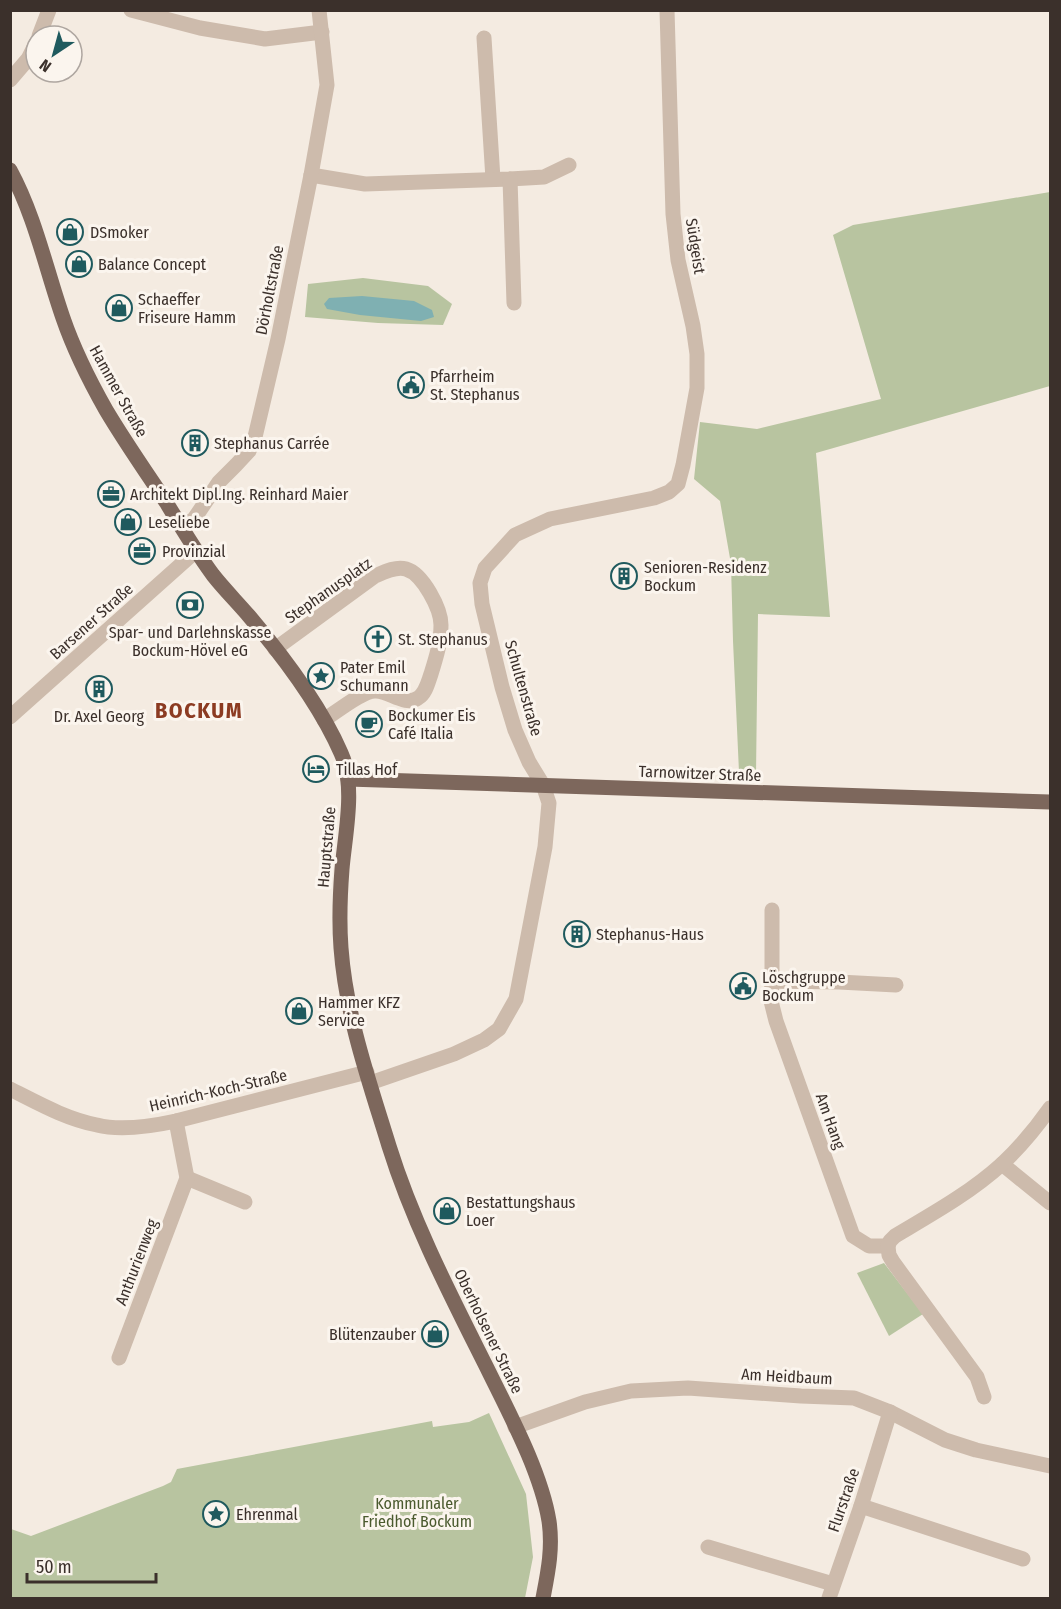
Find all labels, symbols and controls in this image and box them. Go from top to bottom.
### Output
north arrow [24,24,84,84]
text: N [36,55,55,76]
shop icon: DSmoker [55,217,85,247]
street label: Südgeist [682,217,709,276]
place label: DSmoker [90,223,149,242]
street label: Dörholtstraße [251,243,288,337]
shop icon: Balance Concept [64,249,94,279]
place label: Balance Concept [98,255,207,274]
place label: Schaeffer Friseure Hamm [138,290,236,327]
shop icon: Schaeffer Friseure Hamm [104,293,134,323]
street label: Hammer Straße [86,342,152,441]
place label: Pfarrheim St. Stephanus [430,367,520,404]
public building icon: Pfarrheim St. Stephanus [396,370,426,400]
building icon: Stephanus Carrée [180,428,210,458]
place label: Stephanus Carrée [214,434,329,453]
office icon: Architekt Dipl.Ing. Reinhard Maier [96,479,126,509]
place label: Architekt Dipl.Ing. Reinhard Maier [130,485,349,504]
shop icon: Leseliebe [113,507,143,537]
place label: Leseliebe [148,513,210,532]
office icon: Provinzial [127,536,157,566]
place label: Provinzial [162,542,225,561]
street label: Stephanusplatz [281,554,375,627]
place label: Senioren-Residenz Bockum [644,558,767,595]
building icon: Senioren-Residenz Bockum [609,561,639,591]
street label: Barsener Straße [46,579,137,664]
bank icon: Spar- und Darlehnskasse Bockum-Hövel eG [175,590,205,620]
place label: Spar- und Darlehnskasse Bockum-Hövel eG [109,623,271,660]
church icon: St. Stephanus [363,624,393,654]
place label: St. Stephanus [398,630,488,649]
street label: Schultenstraße [501,638,546,738]
place label: Pater Emil Schumann [340,658,409,695]
place icon: Pater Emil Schumann [306,661,336,691]
building icon: Dr. Axel Georg [84,674,114,704]
district label: BOCKUM [155,697,243,724]
place label: Bockumer Eis Café Italia [388,706,476,743]
place label: Dr. Axel Georg [54,707,145,726]
cafe icon: Bockumer Eis Café Italia [354,709,384,739]
hotel icon: Tillas Hof [301,754,331,784]
place label: Tillas Hof [336,760,398,779]
street label: Tarnowitzer Straße [638,762,762,785]
street label: Hauptstraße [313,806,340,888]
building icon: Stephanus-Haus [562,919,592,949]
place label: Stephanus-Haus [596,925,704,944]
place label: Löschgruppe Bockum [762,968,846,1005]
public building icon: Löschgruppe Bockum [728,971,758,1001]
place label: Hammer KFZ Service [318,993,400,1030]
shop icon: Hammer KFZ Service [284,996,314,1026]
street label: Heinrich-Koch-Straße [147,1065,289,1116]
street label: Am Hang [812,1091,850,1152]
place label: Bestattungshaus Loer [466,1193,576,1230]
shop icon: Bestattungshaus Loer [432,1196,462,1226]
street label: Anthurienweg [111,1216,162,1308]
street label: Oberholsener Straße [450,1266,527,1397]
shop icon: Blütenzauber [420,1319,450,1349]
place label: Blütenzauber [329,1325,416,1344]
street label: Am Heidbaum [741,1365,833,1388]
street label: Flurstraße [824,1466,863,1535]
park label: Kommunaler Friedhof Bockum [362,1494,472,1531]
place icon: Ehrenmal [201,1499,231,1529]
place label: Ehrenmal [236,1505,298,1524]
scale bar [27,1546,156,1584]
text: 50 m [36,1556,72,1578]

